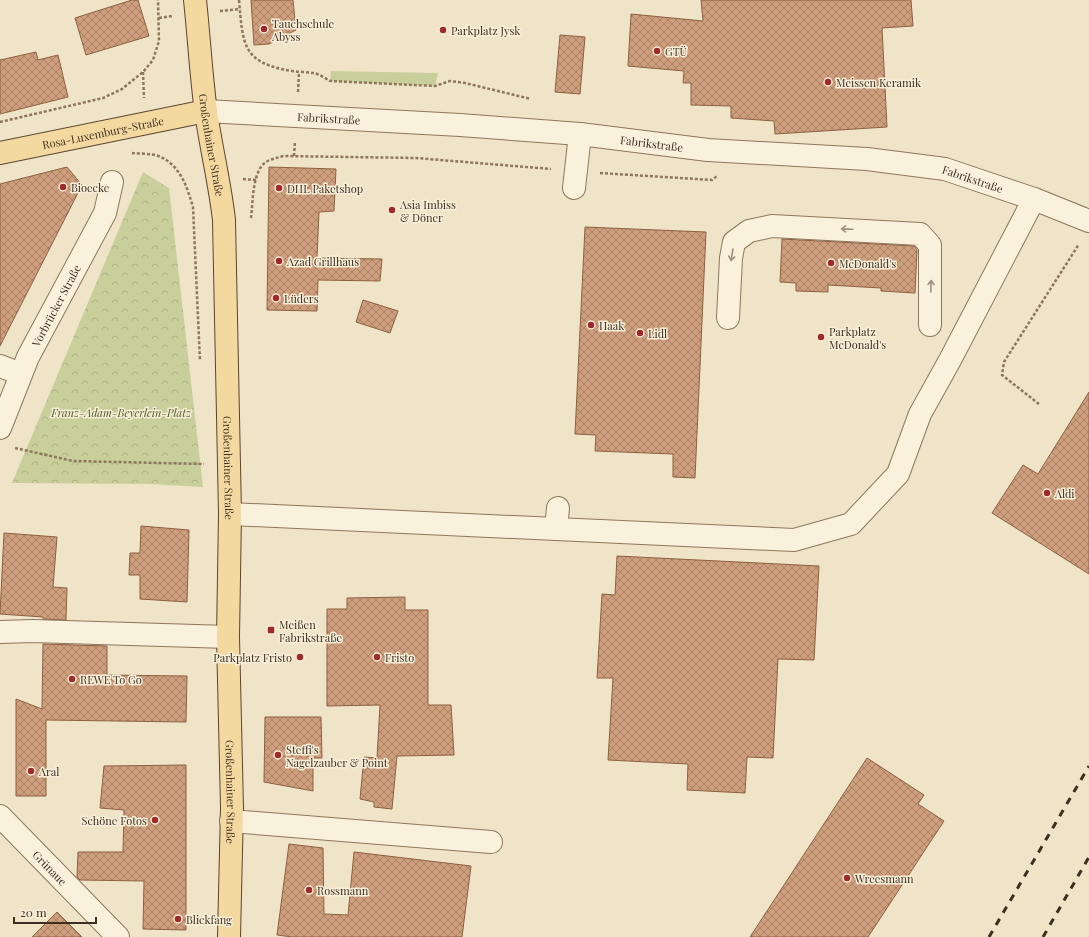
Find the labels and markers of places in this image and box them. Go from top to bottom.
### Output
place label: Tauchschule Abyss [271,16,335,44]
place label: Parkplatz Jysk [451,23,520,38]
marker: Tauchschule Abyss [259,24,269,34]
marker: Parkplatz Jysk [438,25,448,35]
place label: GTÜ [665,44,688,59]
marker: GTÜ [652,46,662,56]
place label: Meissen Keramik [836,75,921,90]
marker: Meissen Keramik [823,77,833,87]
place label: Bioecke [71,180,110,195]
place label: DHL Paketshop [287,181,363,196]
marker: Bioecke [58,182,68,192]
marker: DHL Paketshop [274,183,284,193]
place label: Asia Imbiss & Döner [399,197,456,225]
marker: Asia Imbiss & Döner [387,205,397,215]
place label: Azad Grillhaus [286,254,359,269]
marker: Azad Grillhaus [274,256,284,266]
place label: McDonald's [839,256,896,271]
marker: McDonald's [826,258,836,268]
place label: Lüders [284,291,319,306]
marker: Lüders [271,293,281,303]
place label: Haak [599,318,624,333]
marker: Haak [586,320,596,330]
place label: Parkplatz McDonald's [829,324,886,352]
place label: Lidl [648,326,667,341]
marker: Lidl [635,328,645,338]
marker: Parkplatz McDonald's [816,332,826,342]
place label: Aldi [1054,486,1075,501]
marker: Aldi [1042,488,1052,498]
place label: Meißen Fabrikstraße [279,617,343,645]
marker: Meißen Fabrikstraße [266,625,276,635]
place label: Parkplatz Fristo [213,650,292,665]
place label: Fristo [385,650,414,665]
marker: Parkplatz Fristo [295,652,305,662]
marker: Fristo [372,652,382,662]
place label: REWE To Go [80,672,142,687]
marker: REWE To Go [67,674,77,684]
place label: Steffi's Nagelzauber & Point [286,742,388,770]
marker: Steffi's Nagelzauber & Point [273,750,283,760]
place label: Aral [38,764,59,779]
marker: Aral [26,766,36,776]
place label: Schöne Fotos [81,813,147,828]
marker: Schöne Fotos [150,815,160,825]
place label: Wreesmann [854,871,914,886]
marker: Wreesmann [842,873,852,883]
place label: Rossmann [317,883,369,898]
marker: Rossmann [304,885,314,895]
place label: Blickfang [186,912,232,927]
marker: Blickfang [173,914,183,924]

